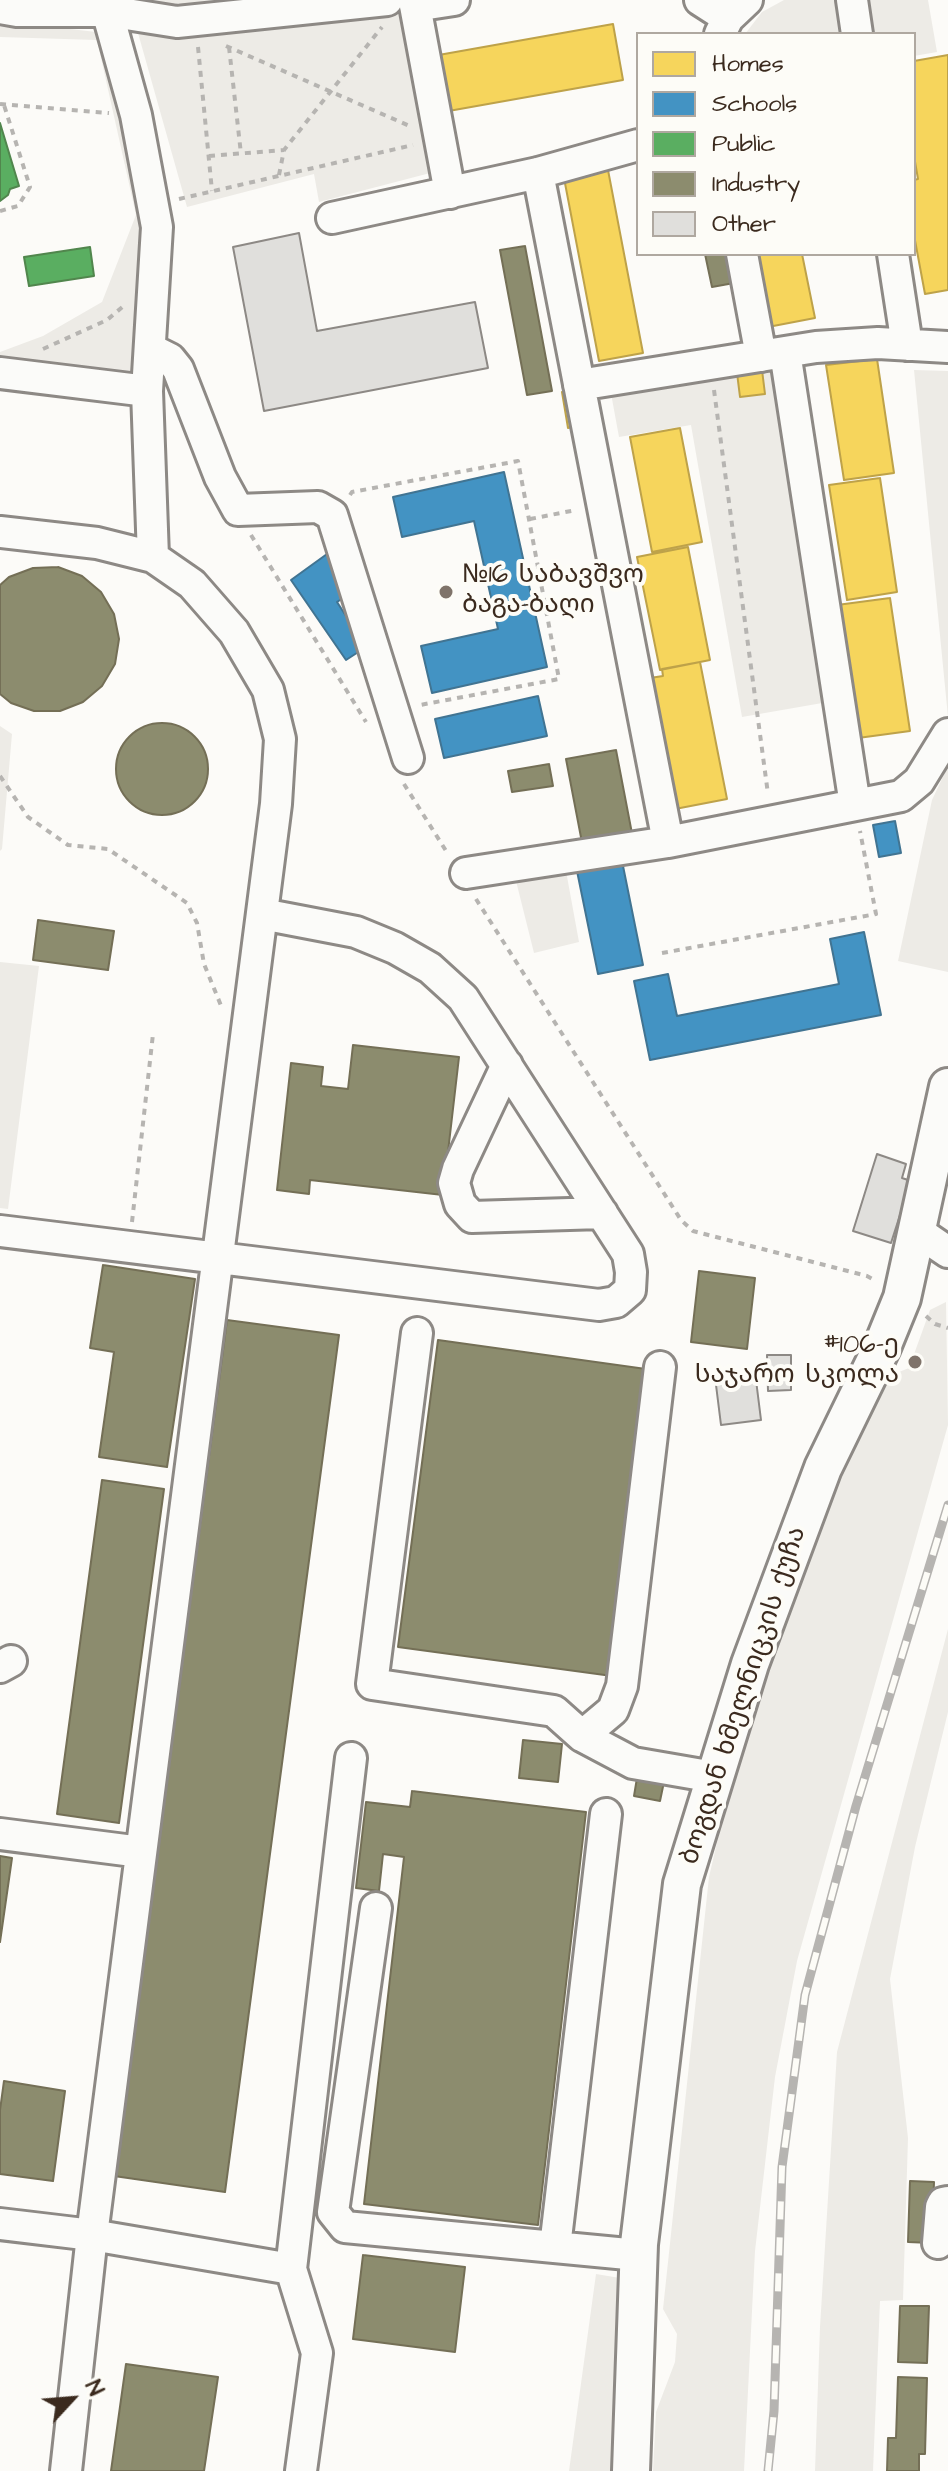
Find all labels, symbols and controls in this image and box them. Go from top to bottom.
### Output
legend [636,32,916,256]
text: Homes [712,47,784,81]
text: Schools [712,87,797,121]
text: Public [712,127,776,161]
text: Industry [712,167,800,201]
text: Other [712,207,776,241]
place label: №16 საბავშვო ბაგა-ბაღი [462,561,644,622]
marker: №16 საბავშვო ბაგა-ბაღი [437,583,455,601]
place label: #106-ე საჯარო სკოლა [695,1331,899,1392]
marker: #106-ე საჯარო სკოლა [906,1353,924,1371]
street label: ბოგდან ხმელნიცკის ქუჩა [676,1523,814,1869]
north arrow [32,2359,112,2439]
text: N [77,2375,111,2401]

